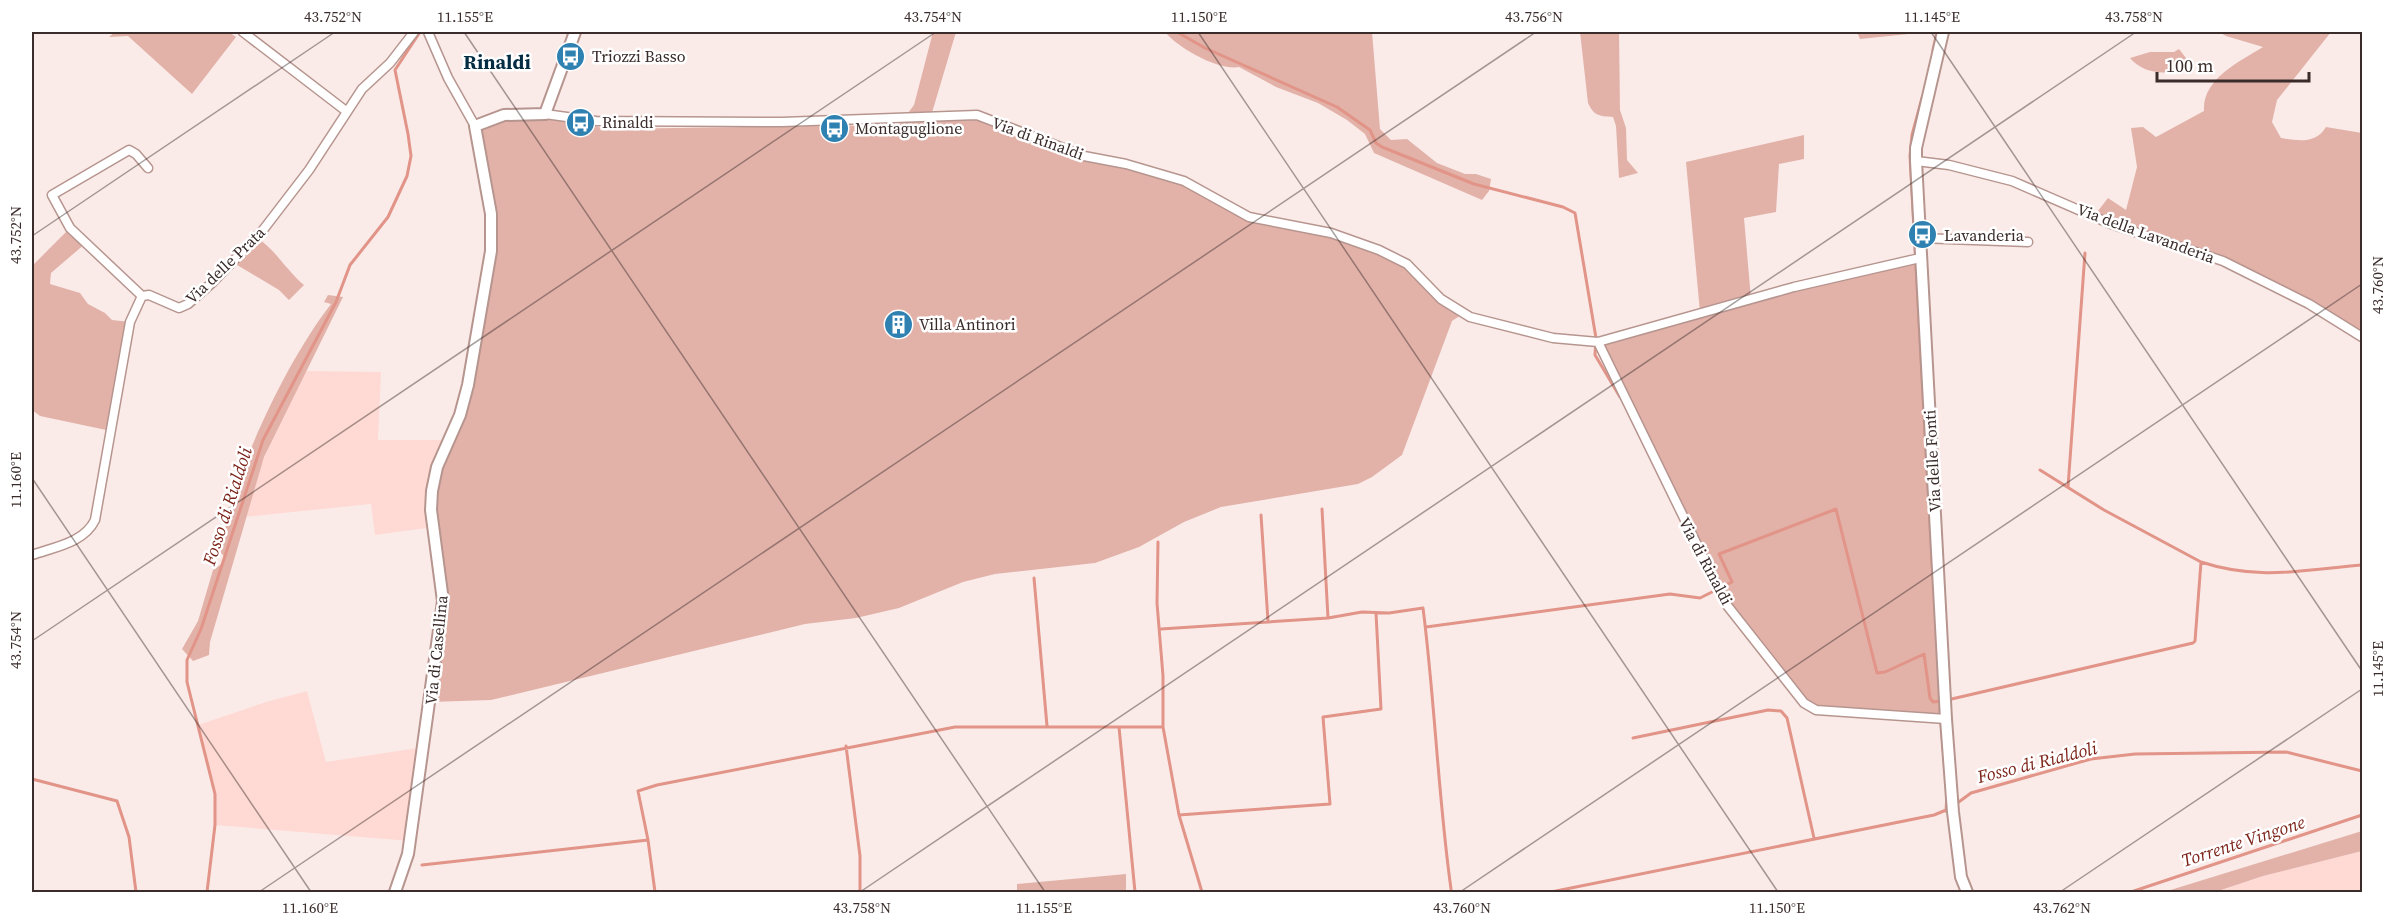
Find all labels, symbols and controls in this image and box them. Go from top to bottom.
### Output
text: 43.752°N [304,6,362,27]
text: 11.155°E [437,6,493,27]
text: 43.754°N [904,6,962,27]
text: 11.150°E [1171,6,1227,27]
text: 43.756°N [1505,6,1563,27]
text: 11.145°E [1904,6,1960,27]
text: 43.758°N [2105,6,2163,27]
bus stop icon: Triozzi Basso [555,40,587,72]
place label: Triozzi Basso [592,45,686,67]
scale bar [2157,45,2308,83]
district label: Rinaldi [463,48,531,76]
text: 100 m [2166,53,2213,78]
bus stop icon: Rinaldi [565,106,597,138]
place label: Rinaldi [602,111,654,133]
street label: Via di Rinaldi [989,111,1087,165]
bus stop icon: Montaguglione [818,112,850,144]
place label: Montaguglione [855,117,962,139]
street label: Via della Lavanderia [2074,198,2219,268]
text: 43.752°N [5,206,26,264]
bus stop icon: Lavanderia [1907,219,1939,251]
street label: Via delle Prata [180,221,270,309]
place label: Lavanderia [1944,224,2025,246]
text: 43.760°N [2367,256,2388,314]
building icon: Villa Antinori [882,308,914,340]
place label: Villa Antinori [919,313,1016,335]
street label: Via delle Fonti [1918,409,1946,513]
water label: Fosso di Rialdoli [196,443,258,569]
text: 11.160°E [5,452,26,508]
street label: Via di Rinaldi [1674,513,1738,609]
street label: Via di Casellina [419,593,453,706]
text: 43.754°N [5,611,26,669]
text: 11.145°E [2367,641,2388,697]
water label: Fosso di Rialdoli [1973,735,2100,789]
water label: Torrente Vingone [2178,809,2309,873]
text: 11.160°E [282,897,338,918]
text: 43.758°N [833,897,891,918]
text: 11.155°E [1016,897,1072,918]
text: 43.760°N [1433,897,1491,918]
text: 11.150°E [1749,897,1805,918]
text: 43.762°N [2033,897,2091,918]

